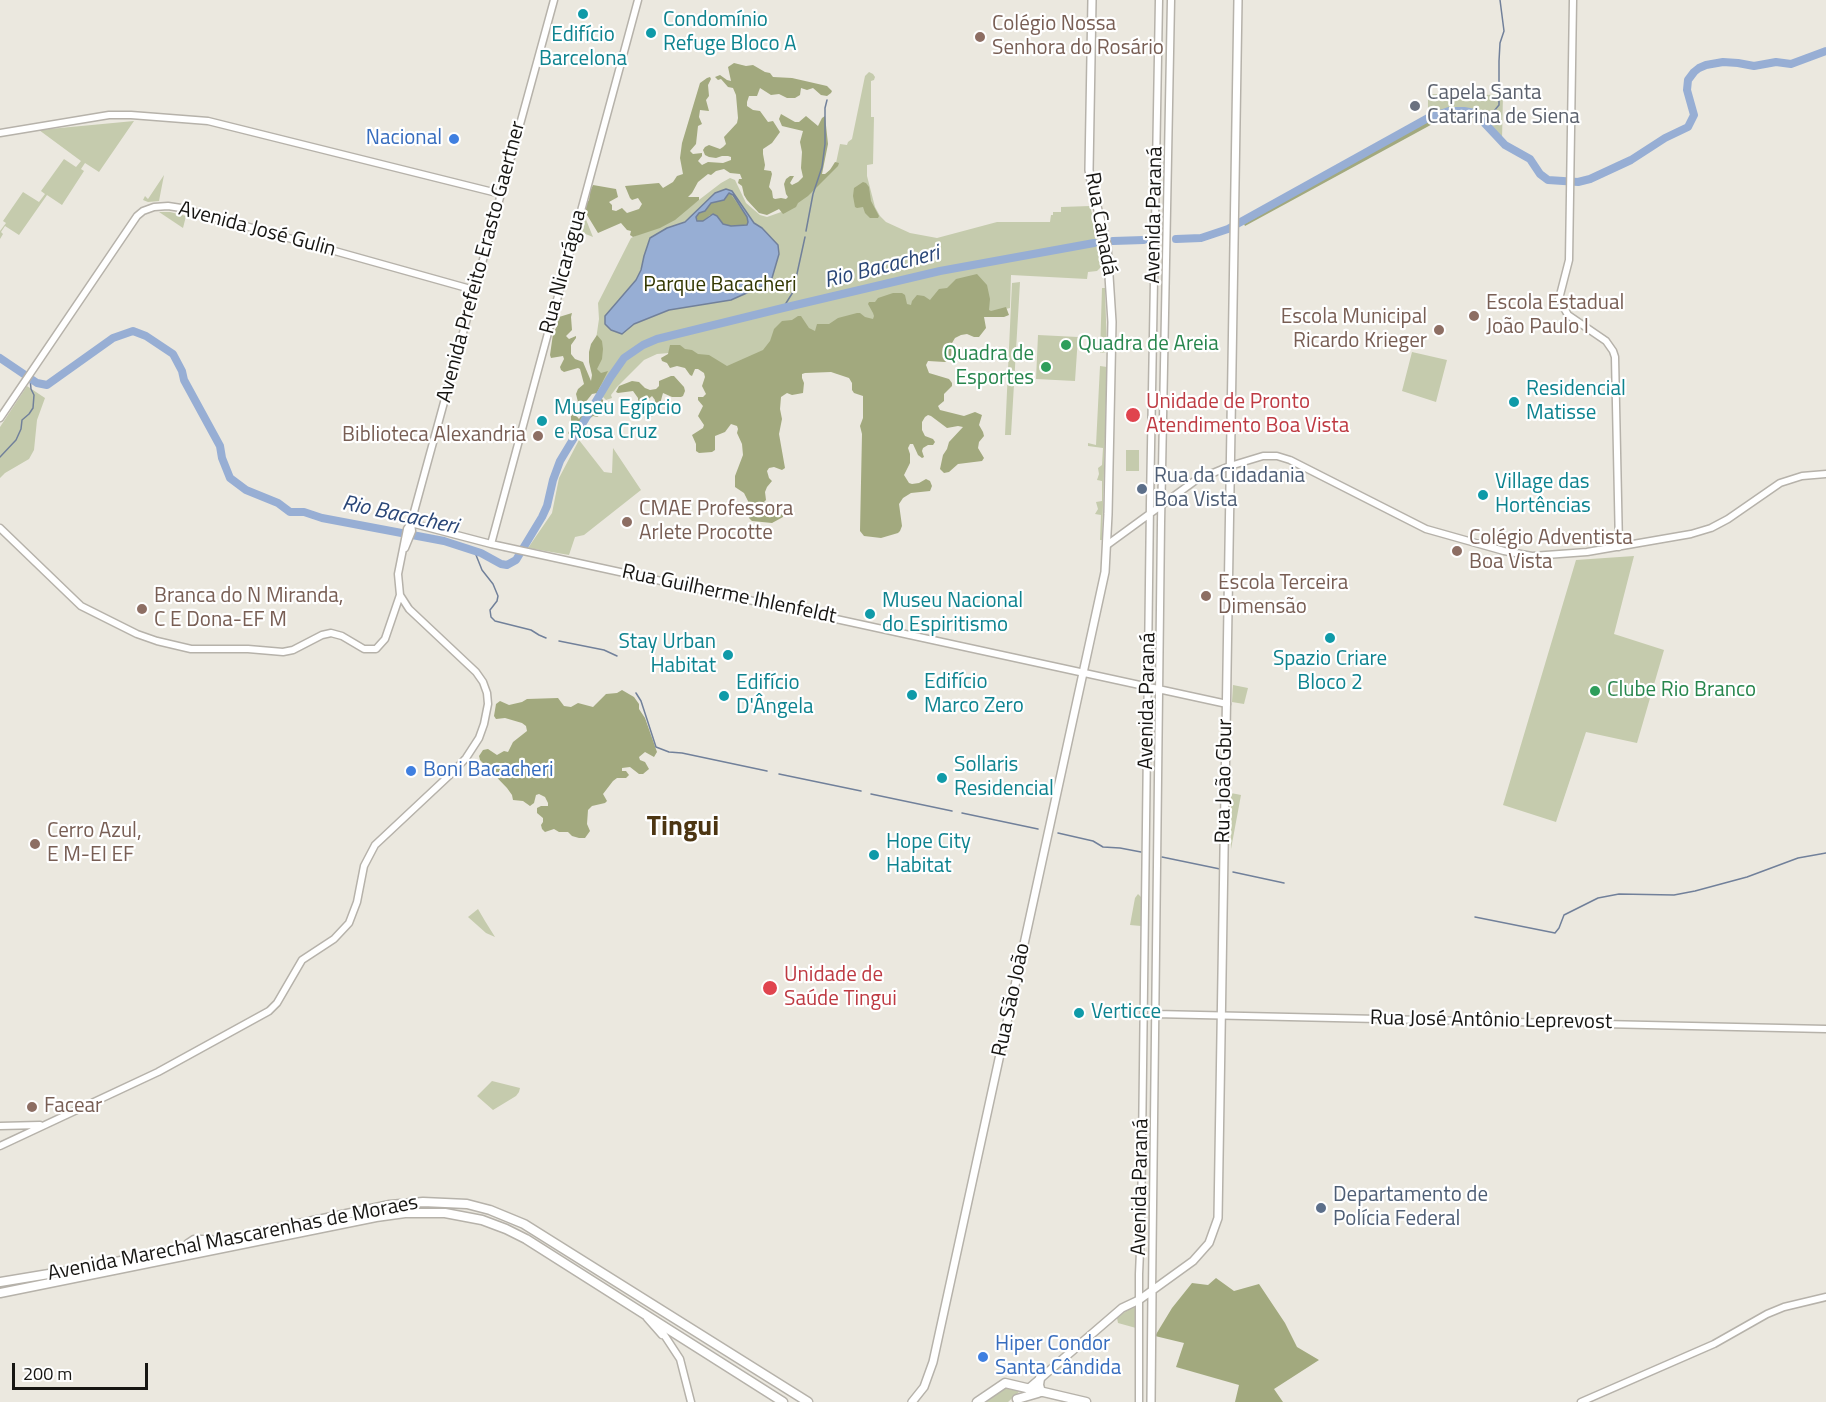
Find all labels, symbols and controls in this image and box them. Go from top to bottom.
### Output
marker: Edifício Barcelona [576,7,590,21]
place label: Condomínio Refuge Bloco A [663,8,797,58]
place label: Colégio Nossa Senhora do Rosário [992,12,1164,62]
place label: Edifício Barcelona [539,23,627,73]
marker: Condomínio Refuge Bloco A [644,26,658,40]
marker: Colégio Nossa Senhora do Rosário [973,30,987,44]
place label: Capela Santa Catarina de Siena [1427,81,1580,131]
marker: Capela Santa Catarina de Siena [1408,99,1422,113]
street label: Avenida Prefeito Erasto Gaertner [432,119,532,405]
place label: Nacional [366,126,442,152]
marker: Nacional [447,132,461,146]
street label: Avenida Paraná [1141,146,1169,284]
street label: Rua Canadá [1079,170,1121,278]
street label: Avenida José Gulin [176,197,338,263]
street label: Rua Nicarágua [535,207,593,337]
water label: Rio Bacacheri [822,241,942,295]
park label: Parque Bacacheri [643,273,797,299]
place label: Escola Estadual João Paulo I [1486,291,1624,341]
place label: Escola Municipal Ricardo Krieger [1281,305,1427,355]
marker: Escola Estadual João Paulo I [1467,309,1481,323]
marker: Escola Municipal Ricardo Krieger [1432,323,1446,337]
place label: Quadra de Areia [1078,332,1219,358]
marker: Quadra de Areia [1059,338,1073,352]
place label: Quadra de Esportes [943,342,1034,392]
marker: Quadra de Esportes [1039,360,1053,374]
place label: Residencial Matisse [1526,377,1626,427]
place label: Unidade de Pronto Atendimento Boa Vista [1146,390,1349,440]
marker: Residencial Matisse [1507,395,1521,409]
place label: Museu Egípcio e Rosa Cruz [554,396,682,446]
marker: Unidade de Pronto Atendimento Boa Vista [1124,406,1142,424]
marker: Museu Egípcio e Rosa Cruz [535,414,549,428]
place label: Biblioteca Alexandria [342,423,526,449]
marker: Biblioteca Alexandria [531,429,545,443]
place label: Rua da Cidadania Boa Vista [1154,464,1305,514]
place label: Village das Hortências [1495,470,1591,520]
marker: Rua da Cidadania Boa Vista [1135,482,1149,496]
marker: Village das Hortências [1476,488,1490,502]
water label: Rio Bacacheri [340,491,460,541]
place label: CMAE Professora Arlete Procotte [639,497,793,547]
marker: CMAE Professora Arlete Procotte [620,515,634,529]
place label: Colégio Adventista Boa Vista [1469,526,1633,576]
marker: Colégio Adventista Boa Vista [1450,544,1464,558]
street label: Rua Guilherme Ihlenfeldt [620,560,838,630]
place label: Escola Terceira Dimensão [1218,571,1348,621]
place label: Branca do N Miranda, C E Dona-EF M [154,584,344,634]
place label: Museu Nacional do Espiritismo [882,589,1023,639]
marker: Escola Terceira Dimensão [1199,589,1213,603]
marker: Branca do N Miranda, C E Dona-EF M [135,602,149,616]
marker: Museu Nacional do Espiritismo [863,607,877,621]
place label: Stay Urban Habitat [619,630,716,680]
marker: Spazio Criare Bloco 2 [1323,631,1337,645]
street label: Avenida Paraná [1134,632,1162,770]
place label: Spazio Criare Bloco 2 [1273,647,1387,697]
marker: Stay Urban Habitat [721,648,735,662]
place label: Edifício Marco Zero [924,670,1024,720]
place label: Edifício D'Ângela [736,671,814,721]
place label: Clube Rio Branco [1607,678,1756,704]
marker: Clube Rio Branco [1588,684,1602,698]
marker: Edifício Marco Zero [905,688,919,702]
marker: Edifício D'Ângela [717,689,731,703]
street label: Rua João Gbur [1211,718,1239,844]
place label: Sollaris Residencial [954,753,1054,803]
place label: Boni Bacacheri [423,758,554,784]
marker: Boni Bacacheri [404,764,418,778]
marker: Sollaris Residencial [935,771,949,785]
district label: Tingui [647,812,719,844]
place label: Cerro Azul, E M-EI EF [47,819,142,869]
place label: Hope City Habitat [886,830,971,880]
marker: Cerro Azul, E M-EI EF [28,837,42,851]
marker: Hope City Habitat [867,848,881,862]
street label: Rua São João [988,941,1036,1059]
place label: Unidade de Saúde Tingui [784,963,897,1013]
marker: Unidade de Saúde Tingui [761,979,779,997]
place label: Verticce [1091,1000,1161,1026]
marker: Verticce [1072,1006,1086,1020]
street label: Rua José Antônio Leprevost [1370,1006,1612,1036]
place label: Facear [44,1094,102,1120]
marker: Facear [25,1100,39,1114]
street label: Avenida Paraná [1127,1118,1155,1256]
place label: Departamento de Polícia Federal [1333,1183,1488,1233]
street label: Avenida Marechal Mascarenhas de Moraes [46,1191,420,1287]
marker: Departamento de Polícia Federal [1314,1201,1328,1215]
place label: Hiper Condor Santa Cândida [995,1332,1121,1382]
marker: Hiper Condor Santa Cândida [976,1350,990,1364]
scale bar [15,1351,152,1389]
text: 200 m [23,1360,72,1387]

